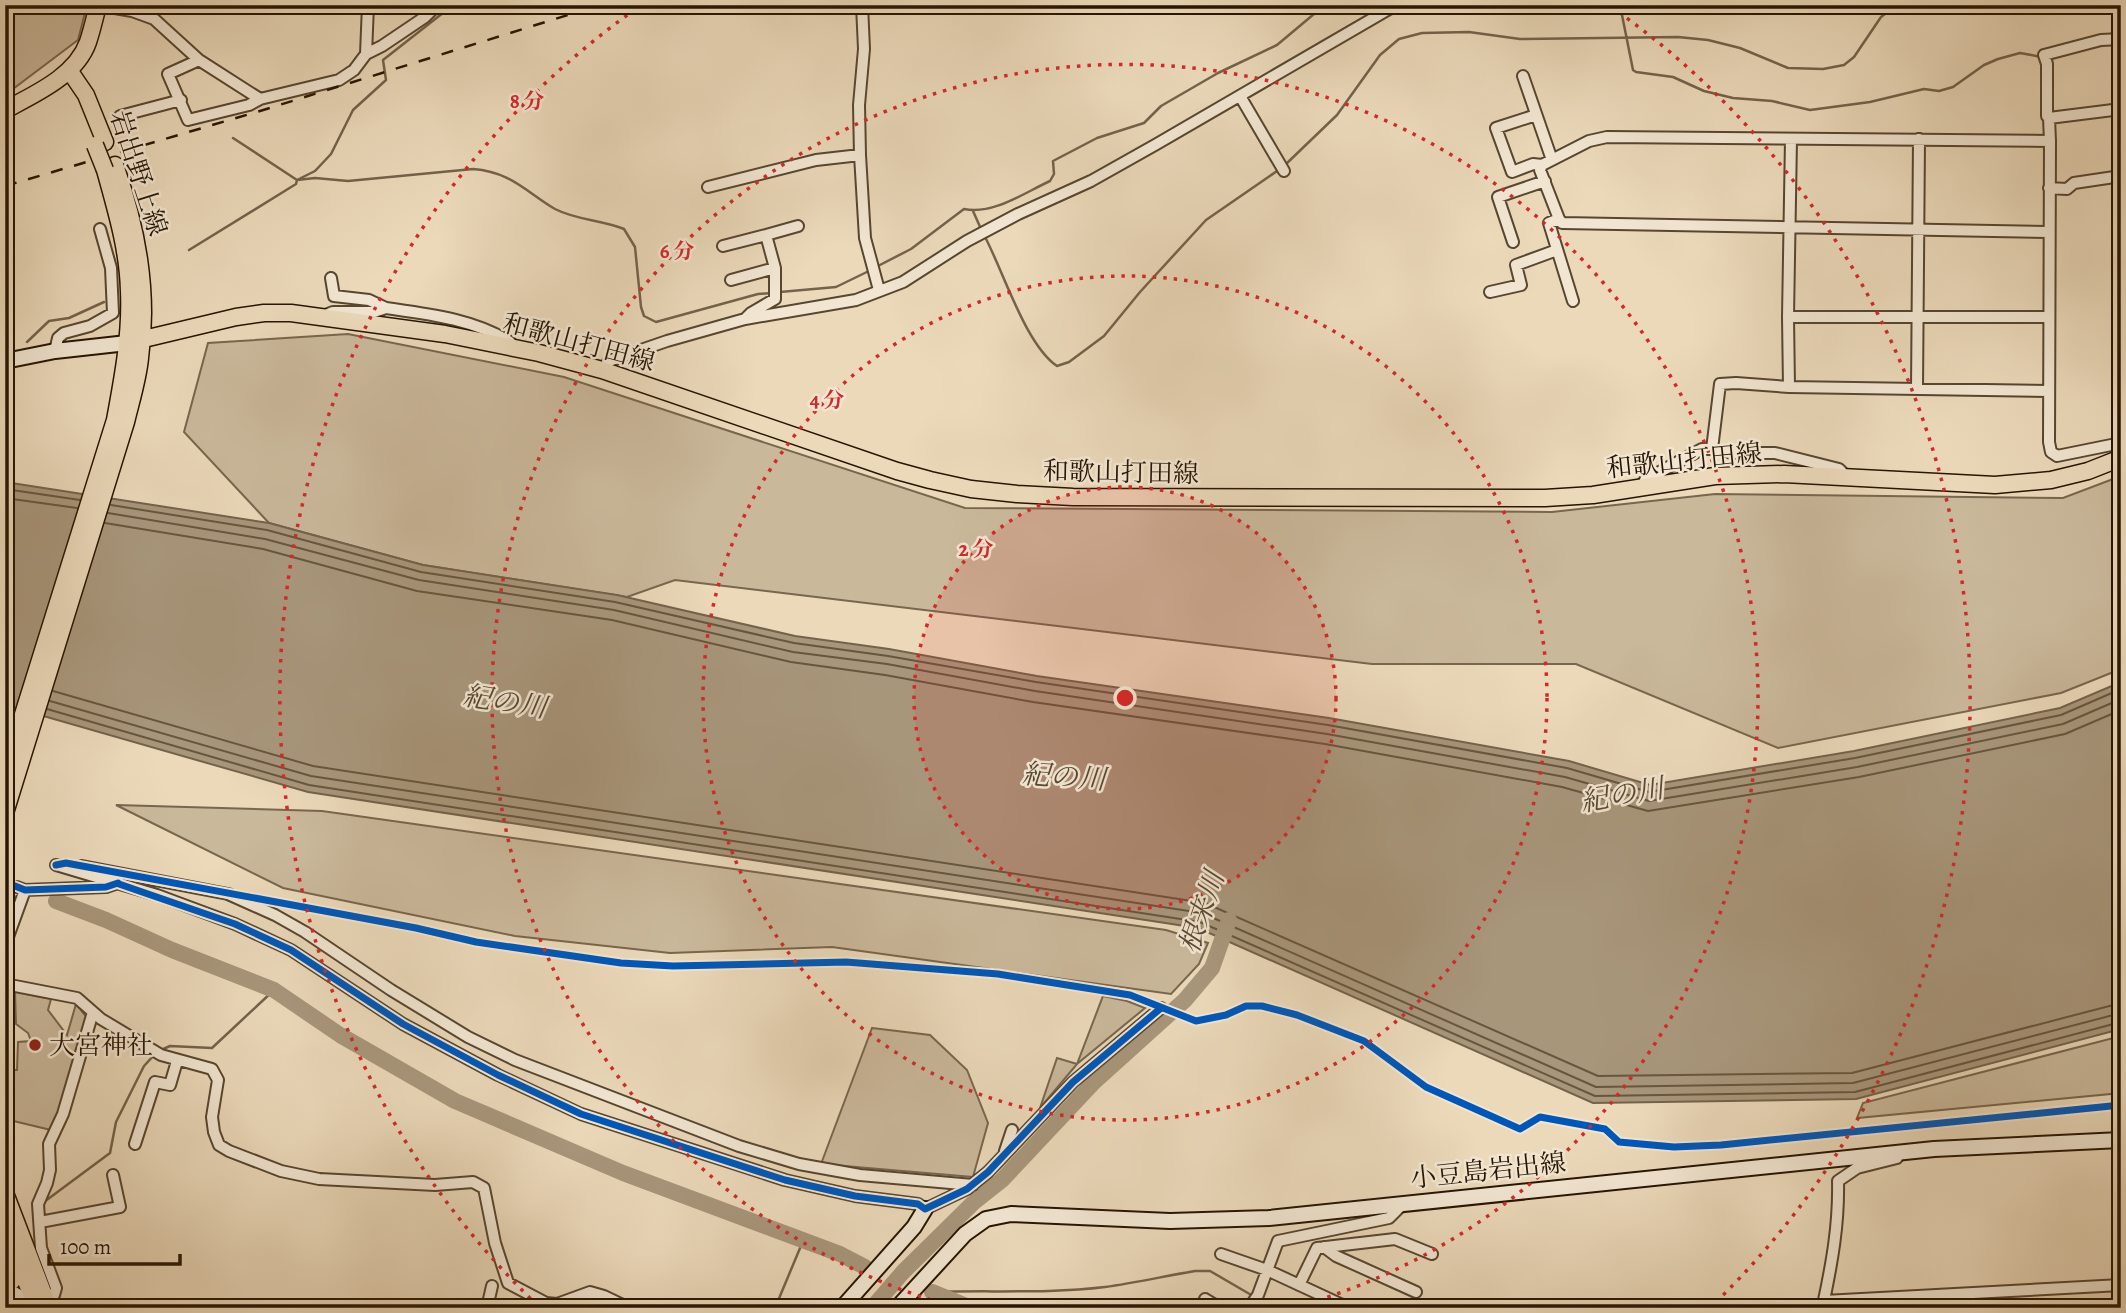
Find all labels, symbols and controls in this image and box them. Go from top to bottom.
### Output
text: 8 分 [510,87,544,115]
street label: 岩出野上線 [102,106,175,240]
text: 6 分 [660,237,694,265]
street label: 和歌山打田線 [499,305,659,380]
text: 4 分 [810,386,844,414]
street label: 和歌山打田線 [1605,435,1763,486]
street label: 和歌山打田線 [1043,454,1199,491]
text: 2 分 [959,535,993,563]
water label: 紀の川 [460,677,552,728]
centre of rings [1113,686,1137,710]
water label: 紀の川 [1021,755,1110,799]
water label: 紀の川 [1578,768,1670,821]
water label: 根来川 [1170,864,1235,958]
place label: 大宮神社 [49,1028,153,1063]
marker: 大宮神社 [27,1037,43,1053]
street label: 小豆島岩出線 [1409,1145,1567,1196]
scale bar [49,1222,180,1266]
text: 100 m [60,1233,111,1261]

